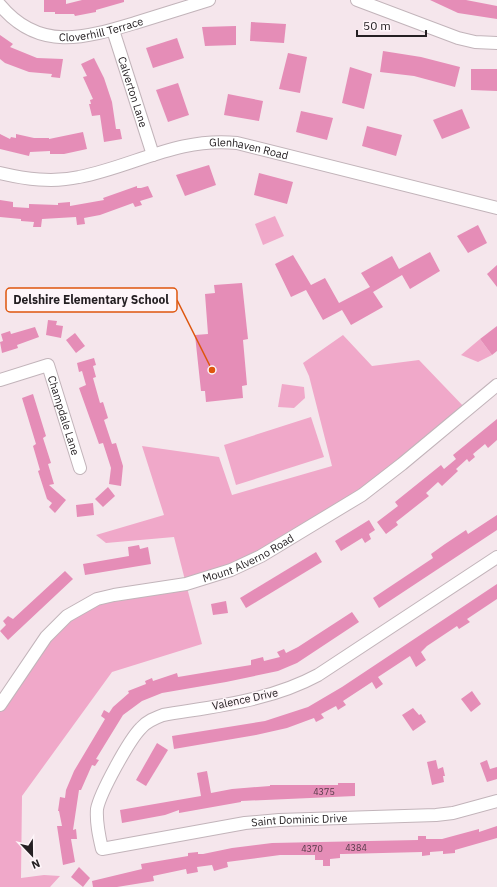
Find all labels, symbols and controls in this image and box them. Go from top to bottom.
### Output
scale bar [357,12,426,38]
street label: Cloverhill Terrace [59,14,145,44]
text: 50 m [363,18,391,33]
street label: Calverton Lane [115,55,151,129]
street label: Glenhaven Road [209,135,290,163]
callout: Delshire Elementary School [6,288,177,312]
text: Delshire Elementary School [13,292,169,307]
street label: Champdale Lane [45,374,83,457]
street label: Mount Alverno Road [201,531,296,585]
street label: Valence Drive [211,685,279,713]
house number: 4375 [313,786,335,797]
street label: Saint Dominic Drive [251,811,348,829]
north arrow [12,835,52,875]
house number: 4384 [345,842,367,853]
house number: 4370 [301,843,323,854]
text: N [29,856,42,872]

